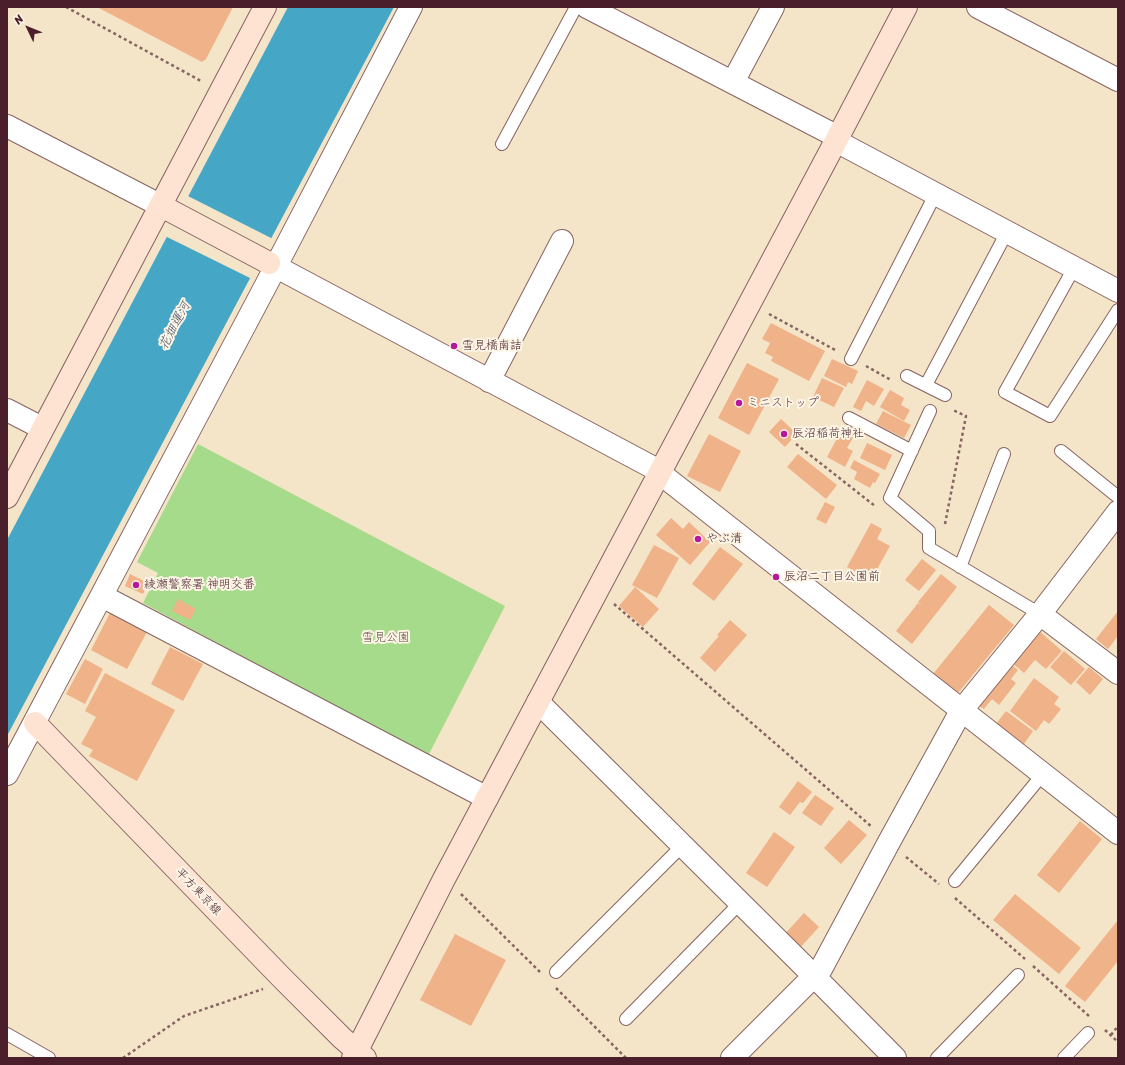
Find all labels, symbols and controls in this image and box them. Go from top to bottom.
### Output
north arrow [8,8,48,48]
text: N [9,10,28,29]
water label: 花畑運河 [156,299,194,353]
place label: 雪見橋南詰 [462,339,522,353]
marker: 雪見橋南詰 [449,341,459,351]
place label: ミニストップ [747,396,819,410]
marker: ミニストップ [734,398,744,408]
place label: 辰沼稲荷神社 [792,427,864,441]
marker: 辰沼稲荷神社 [779,429,789,439]
place label: やぶ清 [706,532,742,546]
marker: やぶ清 [693,534,703,544]
place label: 辰沼二丁目公園前 [784,570,880,584]
marker: 辰沼二丁目公園前 [771,572,781,582]
place label: 綾瀬警察署 神明交番 [144,578,255,592]
marker: 綾瀬警察署 神明交番 [131,580,141,590]
park label: 雪見公園 [362,631,410,645]
street label: 平方東京線 [172,865,224,919]

